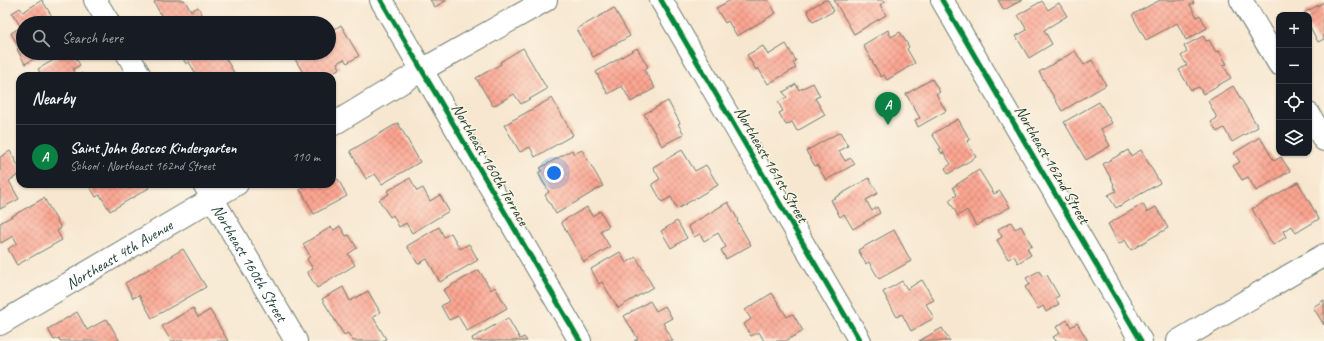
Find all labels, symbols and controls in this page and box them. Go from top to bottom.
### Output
map controls [1276,12,1312,156]
button: + [1276,12,1312,48]
search box [16,16,336,60]
icon: search [30,27,52,49]
text: Search here [62,29,123,48]
button: − [1276,48,1312,84]
button: locate [1276,84,1312,120]
text: Nearby [32,88,75,109]
pin: A [875,92,901,125]
street label: Northeast 160th Terrace [447,100,534,231]
street label: Northeast 162nd Street [1010,102,1095,229]
street label: Northeast 161st Street [730,103,813,228]
button: layers [1276,120,1312,156]
text: Saint John Boscos Kindergarten [70,139,236,158]
text: A [42,149,48,165]
text: 110 m [292,149,320,165]
text: School · Northeast 162nd Street [70,158,215,174]
your location [544,163,564,183]
street label: Northeast 160th Street [207,201,292,327]
street label: Northeast 4th Avenue [62,215,178,294]

